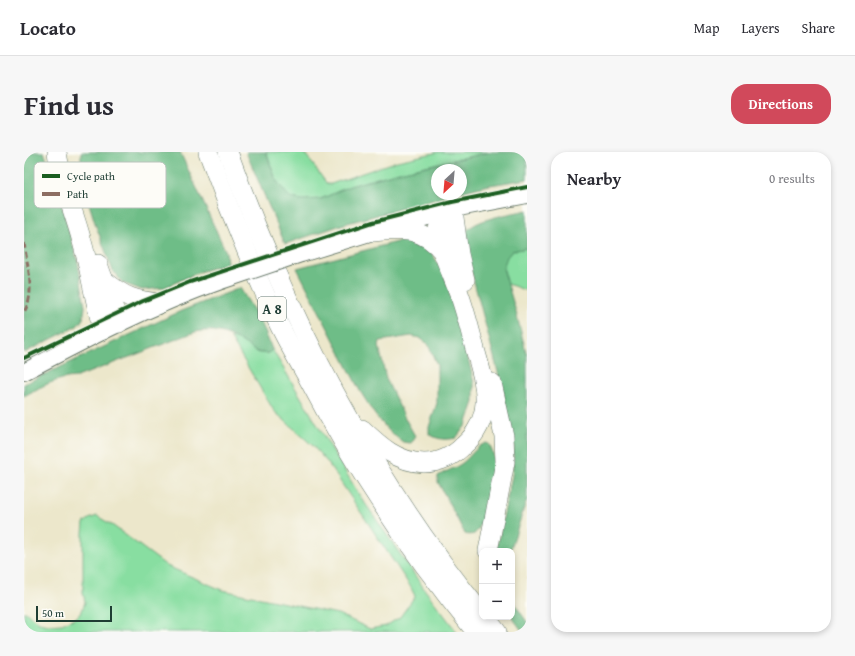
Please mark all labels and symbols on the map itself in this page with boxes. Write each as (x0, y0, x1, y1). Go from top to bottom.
legend (34, 162, 166, 208)
north arrow (431, 164, 467, 200)
text: Cycle path (67, 168, 116, 184)
text: Path (67, 186, 89, 202)
road number: A 8 (258, 297, 286, 321)
scale bar (36, 604, 112, 623)

